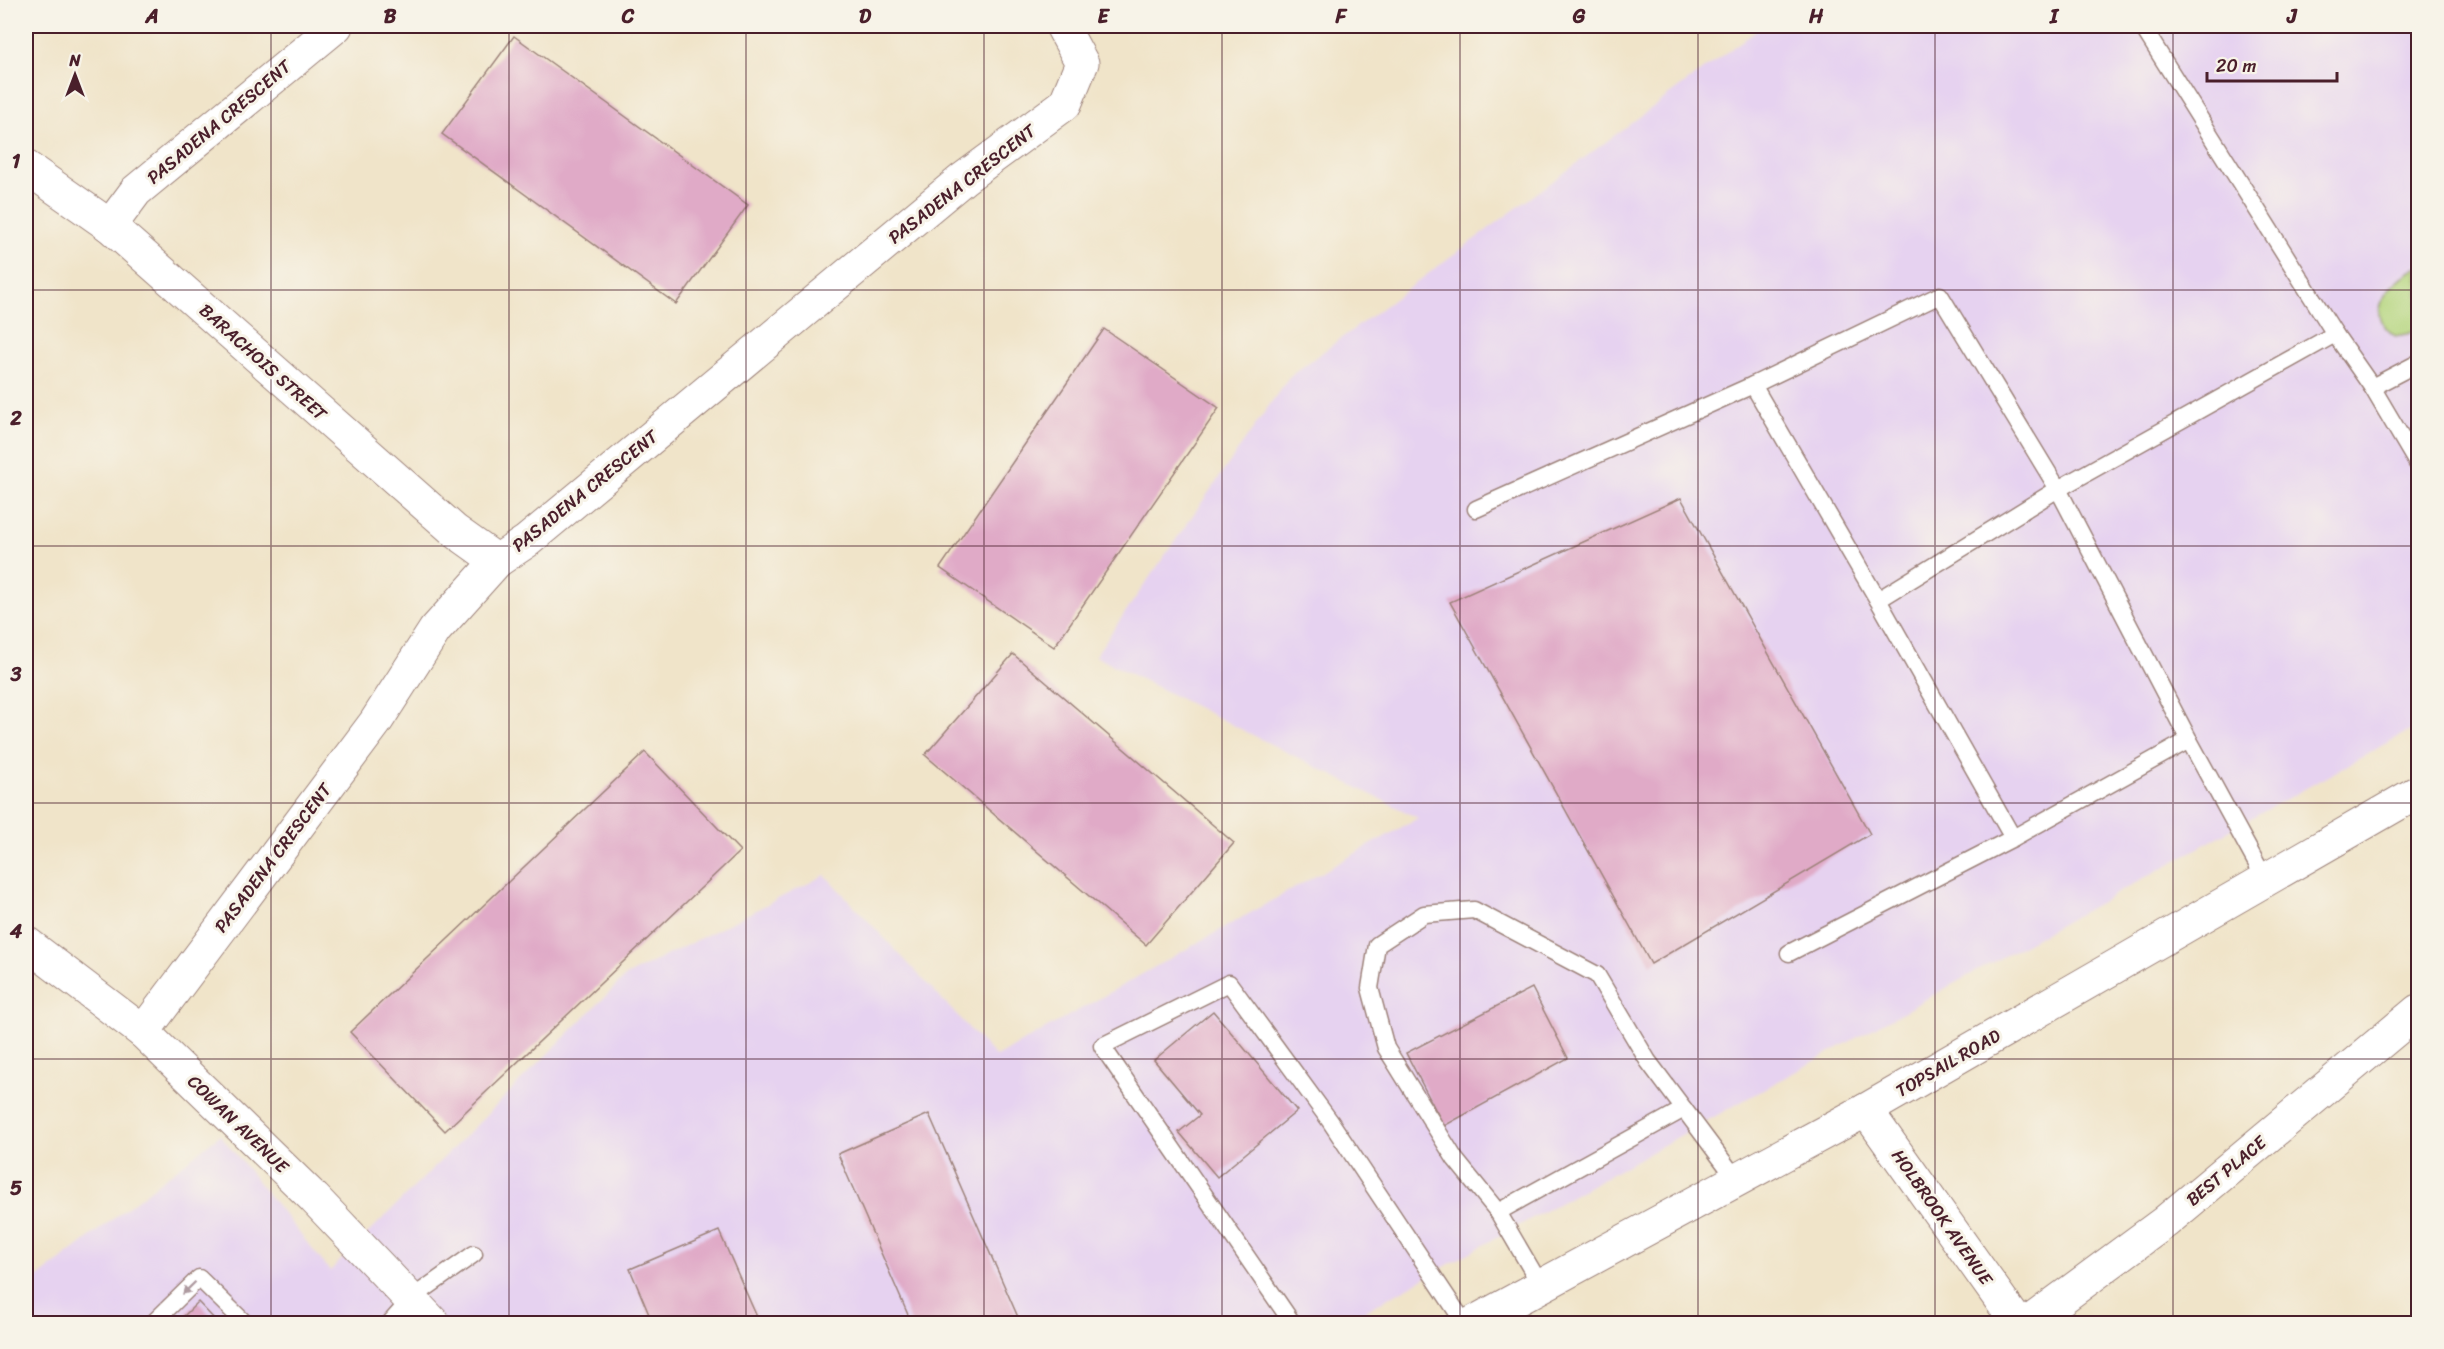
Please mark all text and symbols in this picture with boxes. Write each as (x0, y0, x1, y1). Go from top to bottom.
text: A (144, 0, 159, 34)
text: B (384, 0, 397, 34)
text: C (621, 0, 635, 34)
text: D (859, 0, 872, 34)
text: E (1097, 0, 1110, 34)
text: F (1335, 0, 1348, 34)
text: G (1572, 0, 1586, 34)
text: H (1808, 0, 1824, 34)
text: I (2049, 0, 2060, 34)
text: J (2286, 0, 2298, 34)
north arrow (45, 45, 105, 105)
scale bar (2207, 45, 2338, 83)
text: N (68, 46, 81, 75)
text: 20 m (2216, 50, 2256, 82)
street label: PASADENA CRESCENT (139, 51, 299, 192)
street label: PASADENA CRESCENT (881, 115, 1044, 252)
text: 1 (12, 144, 21, 179)
street label: BARACHOIS STREET (192, 295, 335, 429)
text: 2 (9, 401, 22, 436)
street label: PASADENA CRESCENT (505, 421, 666, 560)
text: 3 (10, 657, 22, 692)
street label: PASADENA CRESCENT (206, 775, 341, 940)
text: 4 (9, 914, 23, 949)
street label: TOPSAIL ROAD (1889, 1020, 2007, 1106)
street label: COWAN AVENUE (180, 1067, 297, 1182)
street label: BEST PLACE (2179, 1127, 2274, 1214)
street label: HOLBROOK AVENUE (1883, 1142, 2002, 1293)
text: 5 (10, 1171, 22, 1206)
one-way arrow (183, 1280, 197, 1294)

